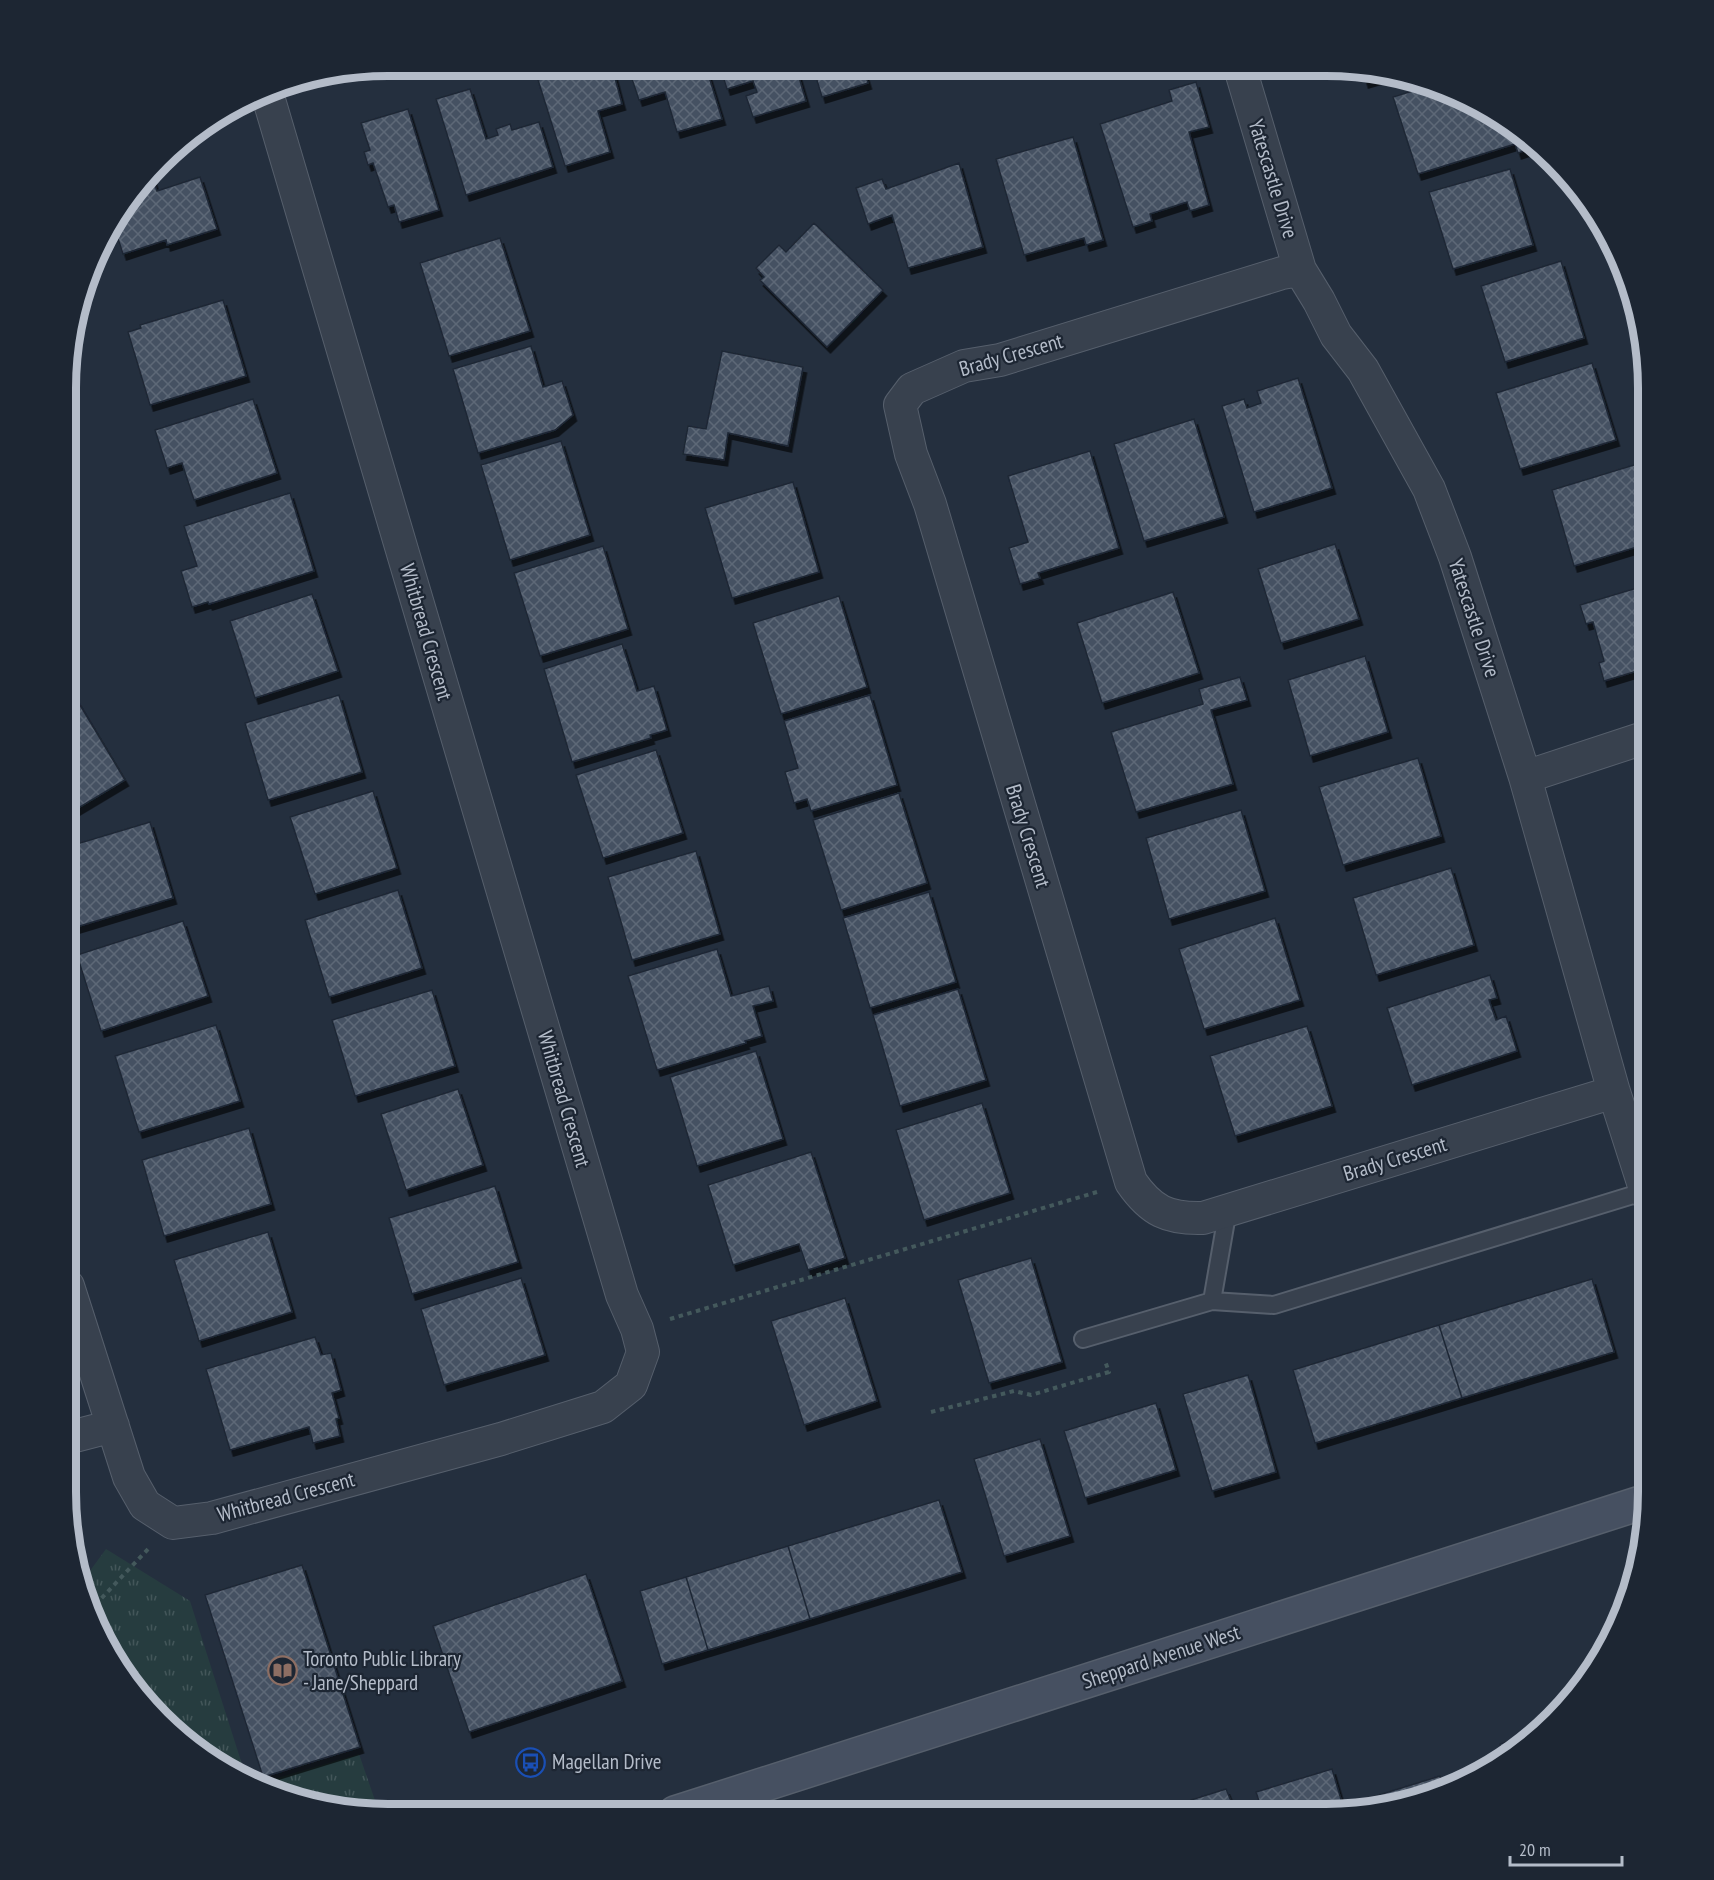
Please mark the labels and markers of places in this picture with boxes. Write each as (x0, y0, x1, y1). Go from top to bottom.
place label: Toronto Public Library - Jane/Sheppard (303, 1645, 461, 1696)
library icon: Toronto Public Library - Jane/Sheppard (266, 1655, 298, 1687)
bus stop icon: Magellan Drive (515, 1746, 547, 1778)
place label: Magellan Drive (552, 1748, 662, 1775)

